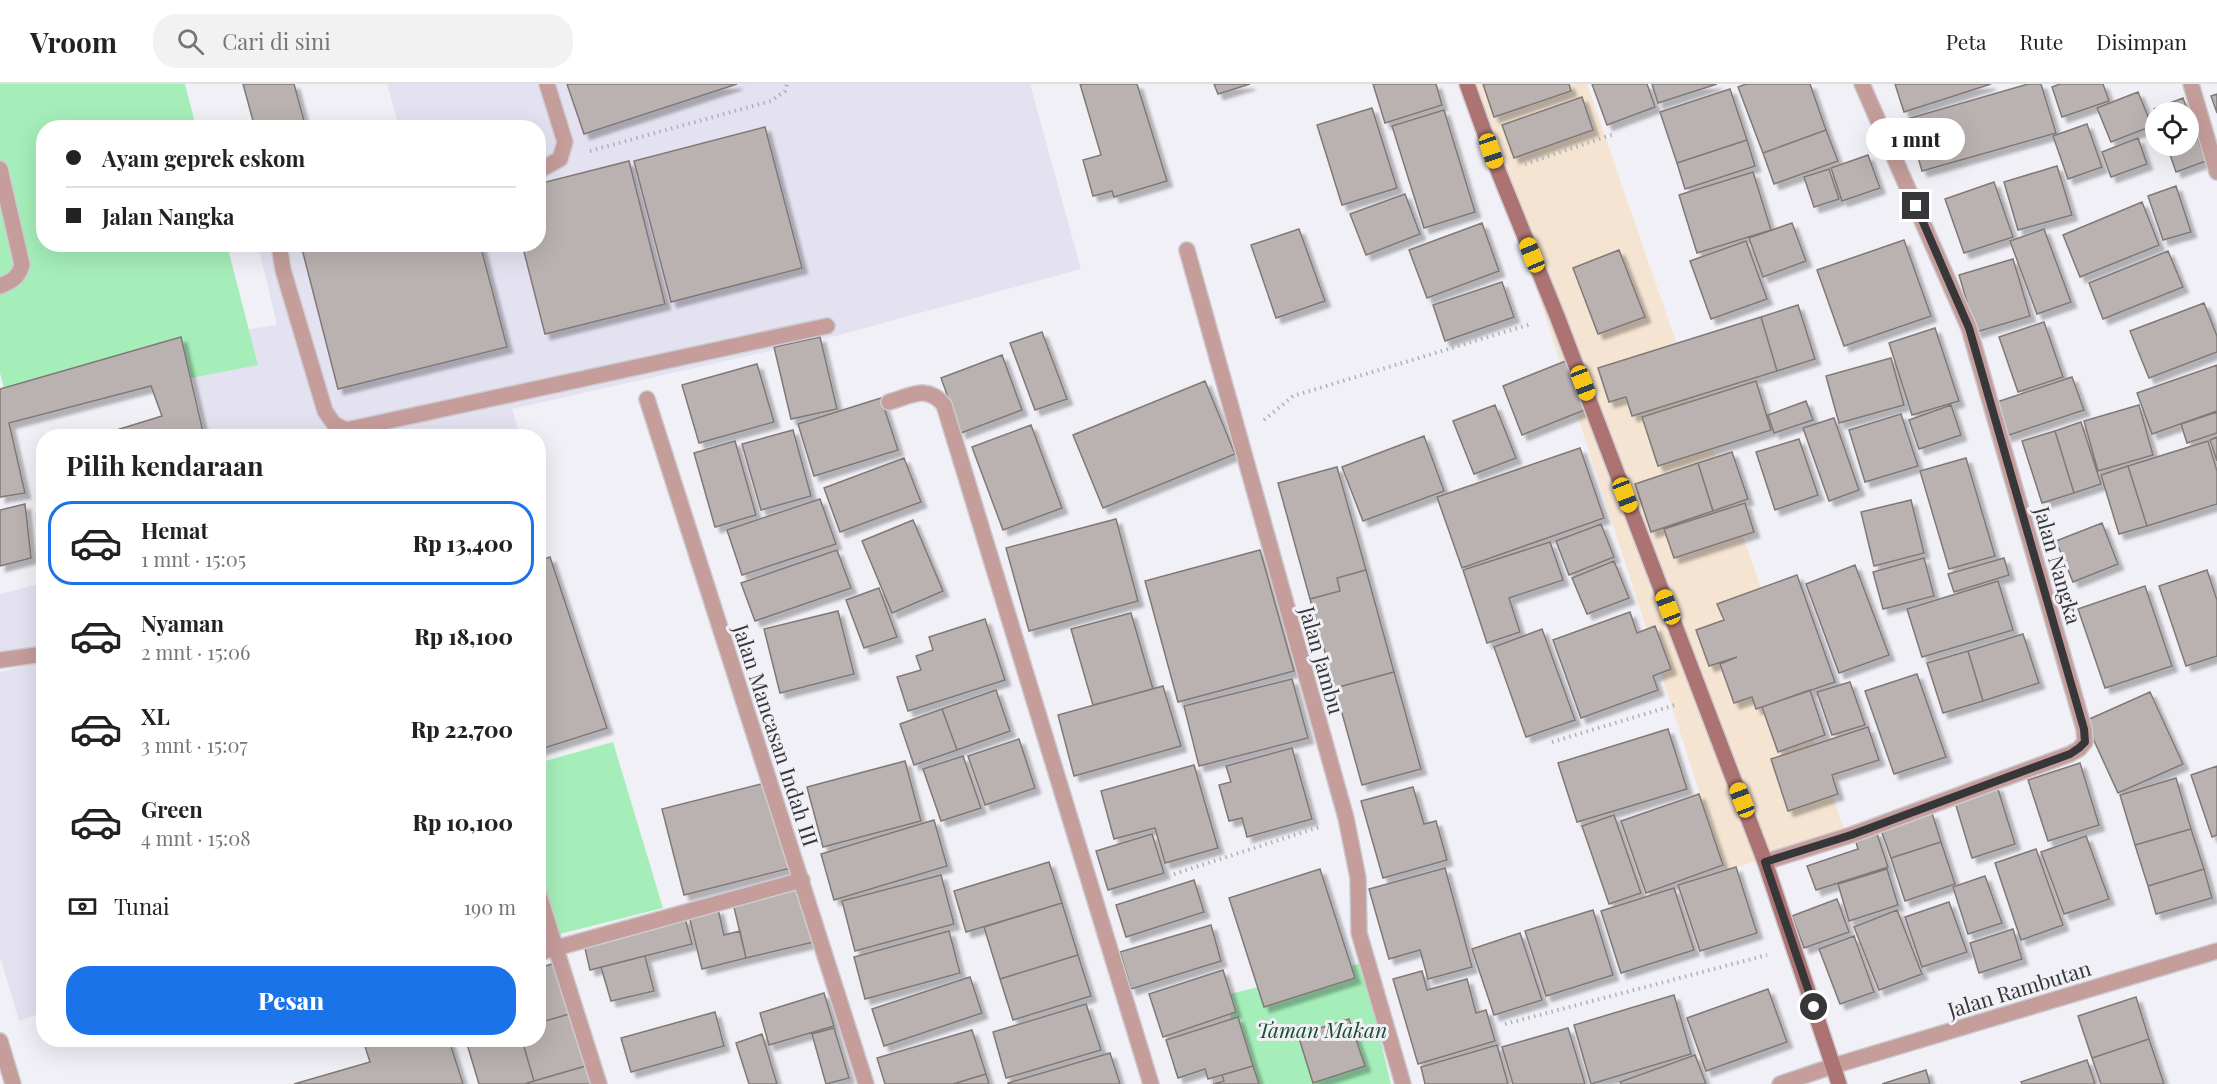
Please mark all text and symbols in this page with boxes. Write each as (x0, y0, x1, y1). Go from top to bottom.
search box (153, 14, 573, 68)
text: Vroom (30, 23, 117, 60)
icon: search (174, 25, 207, 58)
text: Cari di sini (222, 26, 331, 56)
text: Peta (1946, 27, 1986, 55)
text: Rute (2019, 27, 2063, 55)
text: Disimpan (2096, 27, 2187, 55)
map controls (2145, 102, 2199, 156)
button: locate (2145, 102, 2199, 156)
callout: 1 mnt (1866, 119, 1966, 161)
text: 1 mnt (1891, 125, 1940, 152)
car (1477, 131, 1505, 171)
text: Ayam geprek eskom (102, 143, 305, 173)
route end (1902, 192, 1929, 219)
text: Jalan Nangka (102, 201, 234, 231)
car (1517, 235, 1547, 275)
car (1568, 363, 1598, 403)
text: Pilih kendaraan (66, 447, 264, 483)
car (1610, 475, 1640, 515)
street label: Jalan Nangka (2029, 502, 2089, 628)
text: Hemat (141, 515, 208, 545)
icon: car (69, 516, 123, 570)
text: Rp 13,400 (413, 528, 513, 558)
text: 1 mnt · 15:05 (141, 545, 246, 572)
car (1653, 587, 1683, 627)
street label: Jalan Jambu (1294, 602, 1352, 717)
text: Nyaman (141, 608, 224, 638)
icon: car (69, 609, 123, 663)
street label: Jalan Mancasan Indah III (728, 620, 826, 850)
text: Rp 18,100 (414, 621, 513, 651)
text: 2 mnt · 15:06 (141, 638, 250, 665)
text: XL (141, 701, 170, 731)
icon: car (69, 702, 123, 756)
text: Rp 22,700 (411, 714, 513, 744)
text: 3 mnt · 15:07 (141, 731, 248, 758)
car (1727, 780, 1757, 820)
text: Green (141, 794, 203, 824)
icon: car (69, 795, 123, 849)
text: Rp 10,100 (412, 807, 513, 837)
text: 4 mnt · 15:08 (141, 824, 251, 851)
icon: cash (66, 890, 99, 923)
text: Tunai (114, 891, 169, 921)
text: 190 m (464, 893, 516, 920)
street label: Jalan Rambutan (1943, 953, 2094, 1023)
button: Pesan (66, 966, 516, 1035)
route start (1800, 993, 1827, 1020)
park label: Taman Makan (1257, 1015, 1387, 1043)

